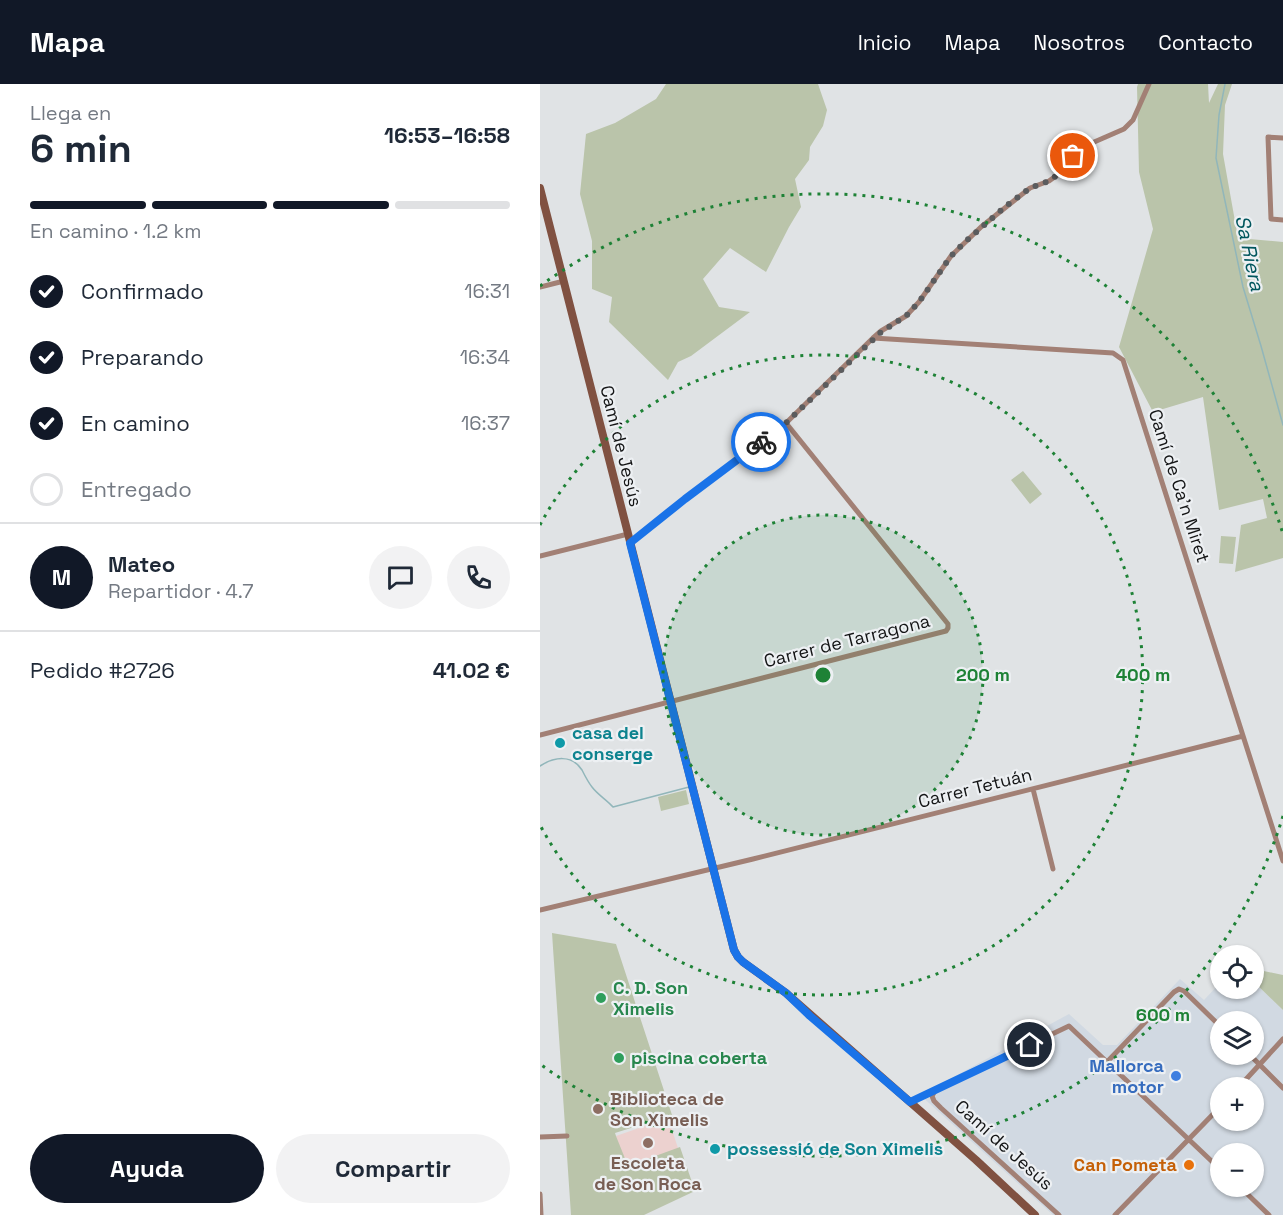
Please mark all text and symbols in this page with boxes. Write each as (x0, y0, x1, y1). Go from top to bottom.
text: Mapa (30, 24, 105, 60)
text: Inicio (858, 29, 912, 56)
text: Mapa (945, 29, 1000, 56)
text: Nosotros (1033, 29, 1125, 56)
text: Contacto (1158, 29, 1253, 56)
text: Llega en (30, 100, 111, 126)
text: 16:53–16:58 (384, 121, 510, 149)
text: 6 min (30, 124, 132, 173)
pin (1047, 130, 1098, 181)
icon: bag (1056, 139, 1089, 172)
water label: Sa Riera (1229, 213, 1271, 294)
text: En camino · 1.2 km (30, 218, 201, 244)
icon: check (30, 275, 63, 308)
text: Confirmado (81, 277, 204, 305)
text: 16:31 (464, 278, 510, 304)
icon: check (30, 341, 63, 374)
text: Preparando (81, 343, 204, 371)
text: 16:34 (460, 344, 510, 370)
street label: Camí de Jesús (595, 383, 648, 509)
street label: Camí de Ca'n Miret (1144, 406, 1215, 565)
icon: check (30, 407, 63, 440)
text: En camino (81, 409, 190, 437)
text: 16:37 (461, 410, 510, 436)
courier (731, 412, 791, 472)
icon: bike (745, 426, 778, 459)
text: Entregado (81, 475, 192, 503)
button: chat (369, 546, 432, 609)
button: phone (447, 546, 510, 609)
text: Mateo (108, 550, 175, 578)
text: M (52, 563, 71, 591)
text: Repartidor · 4.7 (108, 578, 253, 604)
street label: Carrer de Tarragona (761, 609, 932, 672)
text: Pedido #2726 (30, 656, 175, 684)
text: 41.02 € (433, 656, 510, 684)
text: 200 m (956, 663, 1010, 686)
text: 400 m (1116, 663, 1170, 686)
centre of rings (813, 665, 833, 685)
place label: casa del conserge (572, 721, 653, 765)
marker: casa del conserge (553, 736, 567, 750)
street label: Carrer Tetuán (916, 762, 1034, 813)
map controls (1210, 945, 1264, 1197)
button: locate (1210, 945, 1264, 999)
place label: C. D. Son Ximelis (613, 976, 688, 1020)
marker: C. D. Son Ximelis (594, 991, 608, 1005)
text: 600 m (1136, 1003, 1190, 1026)
button: layers (1210, 1011, 1264, 1065)
pin (1004, 1019, 1055, 1070)
icon: home (1013, 1028, 1046, 1061)
place label: piscina coberta (631, 1046, 768, 1069)
marker: piscina coberta (612, 1051, 626, 1065)
place label: Mallorca motor (1089, 1054, 1165, 1098)
marker: Mallorca motor (1169, 1069, 1183, 1083)
button: + (1210, 1077, 1264, 1131)
place label: Biblioteca de Son Ximelis (610, 1087, 724, 1131)
street label: Camí de Jesús (951, 1095, 1058, 1195)
marker: Biblioteca de Son Ximelis (591, 1102, 605, 1116)
button: Ayuda (30, 1134, 264, 1203)
button: Compartir (276, 1134, 510, 1203)
marker: Escoleta de Son Roca (641, 1136, 655, 1150)
place label: possessió de Son Ximelis (727, 1137, 943, 1160)
marker: possessió de Son Ximelis (708, 1142, 722, 1156)
button: − (1210, 1143, 1264, 1197)
place label: Escoleta de Son Roca (594, 1151, 702, 1195)
place label: Can Pometa (1074, 1153, 1178, 1176)
marker: Can Pometa (1182, 1158, 1196, 1172)

